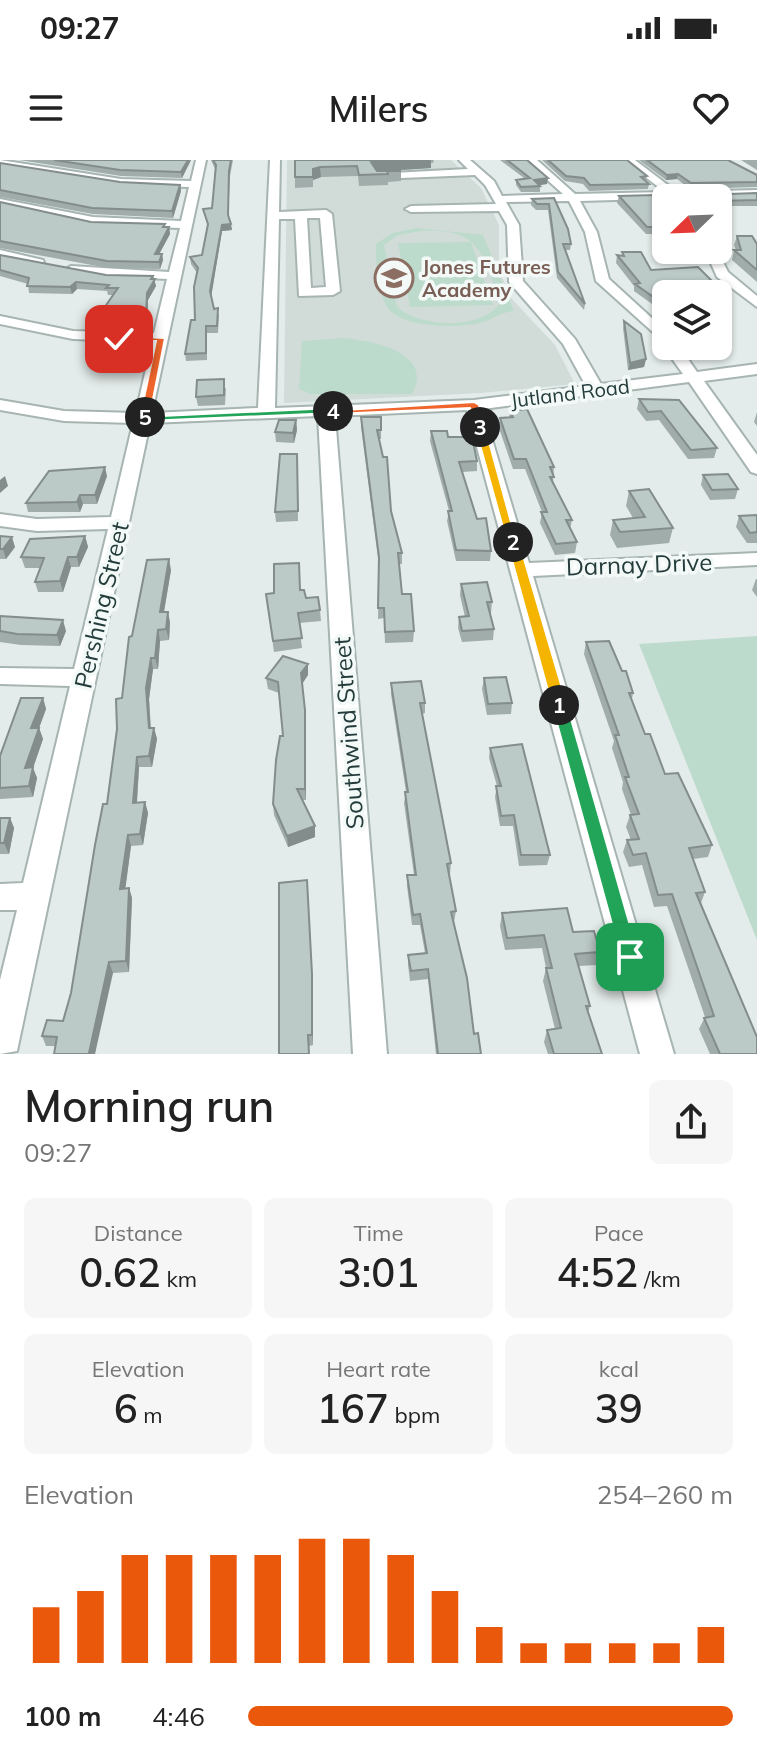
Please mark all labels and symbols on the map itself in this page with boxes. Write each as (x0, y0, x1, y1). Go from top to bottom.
north arrow (652, 184, 732, 264)
place label: Jones Futures Academy (422, 254, 551, 302)
school or university icon: Jones Futures Academy (373, 257, 415, 299)
pin (85, 305, 153, 373)
street label: Jutland Road (509, 373, 631, 413)
pin: 4 (313, 391, 353, 431)
pin: 5 (125, 397, 165, 437)
pin: 3 (460, 407, 500, 447)
street label: Pershing Street (67, 519, 135, 691)
pin: 2 (493, 522, 533, 562)
street label: Darnay Drive (565, 546, 713, 582)
street label: Southwind Street (326, 636, 370, 830)
pin: 1 (539, 685, 579, 725)
pin (596, 923, 664, 991)

